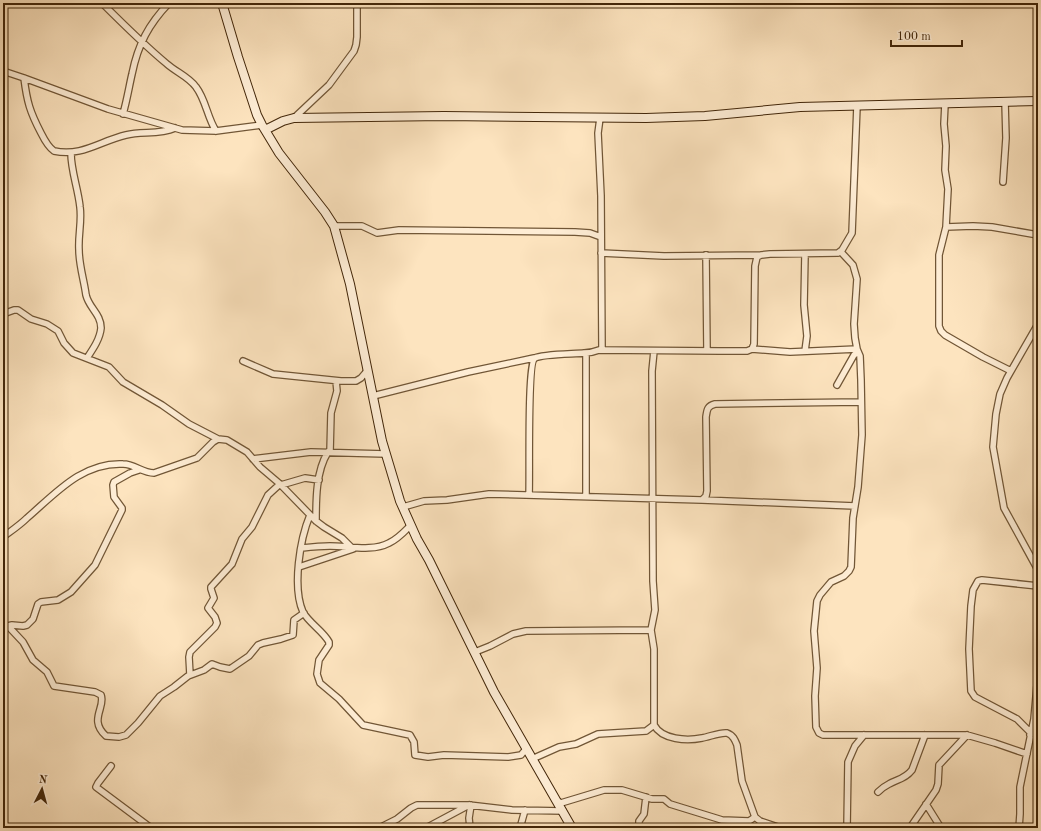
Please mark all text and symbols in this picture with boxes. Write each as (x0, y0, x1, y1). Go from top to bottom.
scale bar (891, 22, 962, 48)
text: 100 m (897, 31, 931, 43)
north arrow (22, 769, 62, 809)
text: N (38, 775, 48, 787)

